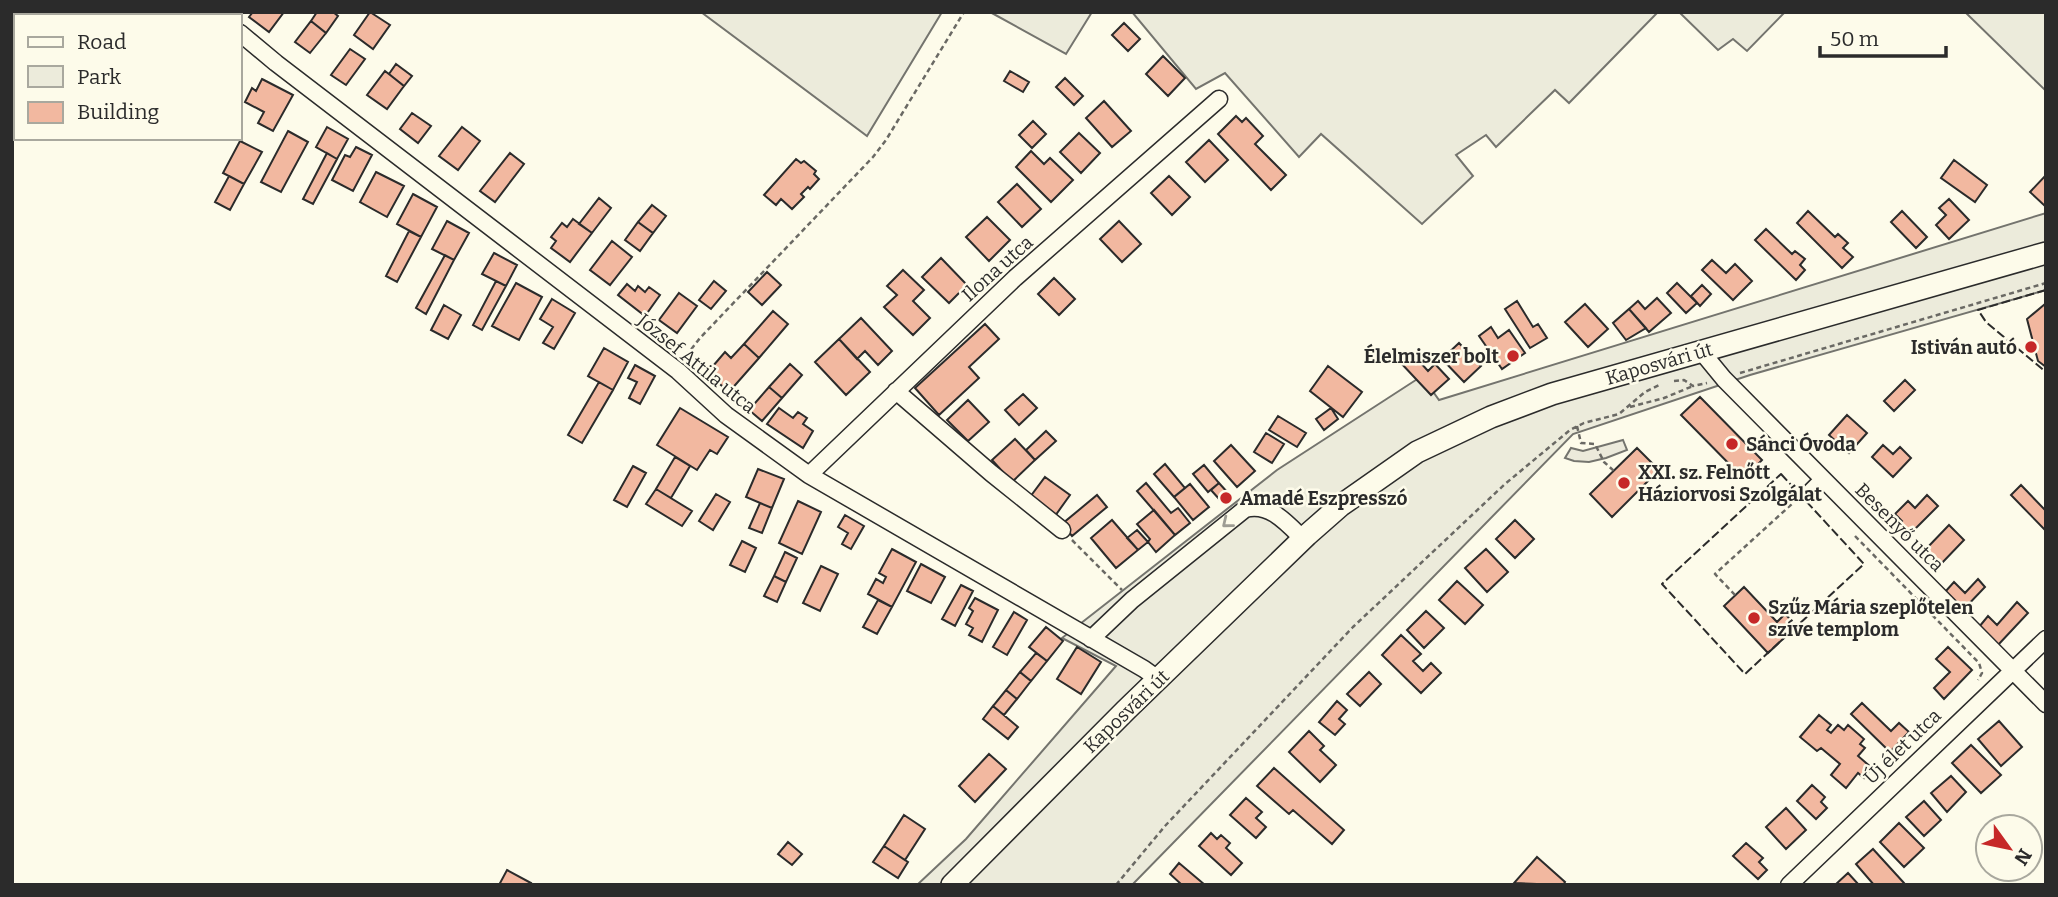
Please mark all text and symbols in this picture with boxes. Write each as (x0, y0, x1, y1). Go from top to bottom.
legend (14, 14, 242, 140)
scale bar (1820, 14, 1946, 58)
text: 50 m (1830, 26, 1879, 52)
text: Road (77, 29, 126, 55)
text: Park (77, 64, 121, 90)
text: Building (77, 99, 160, 125)
street label: Ilona utca (957, 230, 1038, 306)
street label: József Attila utca (632, 308, 761, 419)
place label: Istiván autó (1911, 336, 2017, 359)
street label: Kaposvári út (1603, 337, 1715, 390)
marker: Istiván autó (2023, 339, 2039, 355)
place label: Élelmiszer bolt (1364, 343, 1499, 368)
marker: Élelmiszer bolt (1505, 348, 1521, 364)
place label: Sánci Óvoda (1746, 432, 1856, 456)
marker: Sánci Óvoda (1724, 436, 1740, 452)
place label: XXI. sz. Felnőtt Háziorvosi Szolgálat (1638, 461, 1823, 506)
marker: XXI. sz. Felnőtt Háziorvosi Szolgálat (1616, 475, 1632, 491)
street label: Besenyő utca (1851, 478, 1949, 577)
place label: Amadé Eszpresszó (1240, 487, 1408, 510)
marker: Amadé Eszpresszó (1218, 490, 1234, 506)
one-way arrow (1223, 515, 1236, 527)
place label: Szűz Mária szeplőtelen szíve templom (1768, 596, 1974, 641)
marker: Szűz Mária szeplőtelen szíve templom (1746, 610, 1762, 626)
street label: Kaposvári út (1079, 665, 1174, 758)
street label: Új élet utca (1859, 704, 1946, 789)
north arrow (1974, 813, 2044, 883)
text: N (2009, 845, 2036, 870)

